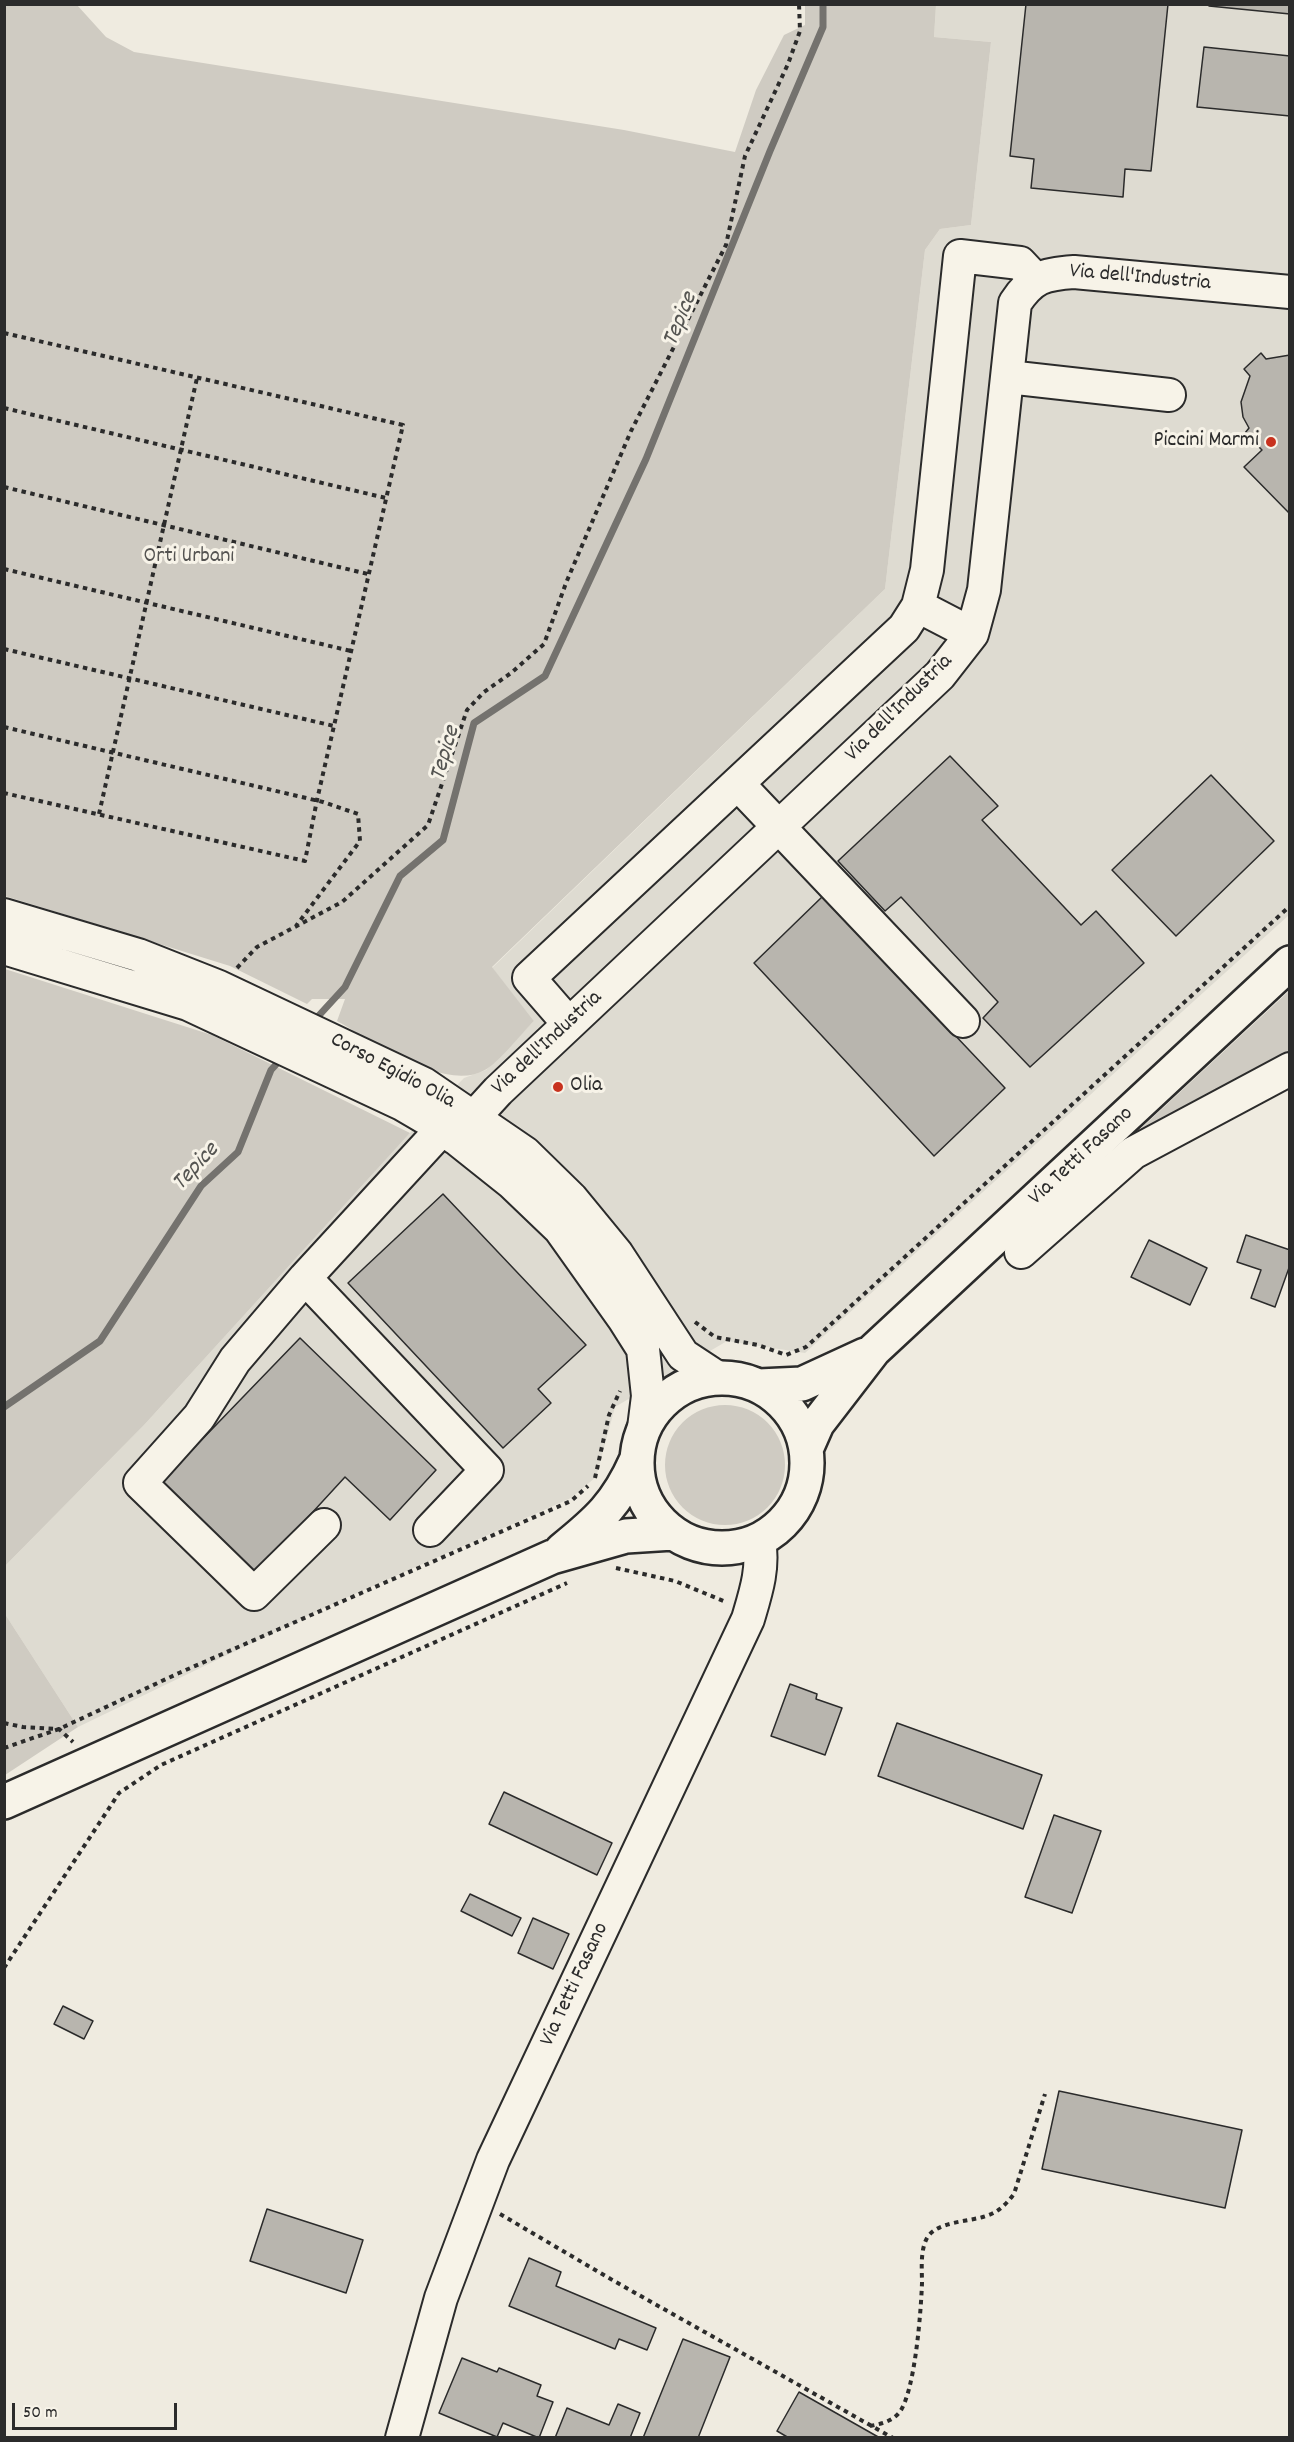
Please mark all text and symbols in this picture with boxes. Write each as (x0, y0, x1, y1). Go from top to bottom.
street label: Via dell'Industria (1068, 260, 1212, 298)
water label: Tepice (658, 289, 706, 351)
place label: Piccini Marmi (1154, 429, 1259, 455)
marker: Piccini Marmi (1264, 435, 1278, 449)
park label: Orti Urbani (144, 545, 234, 571)
street label: Via dell'Industria (841, 650, 959, 768)
water label: Tepice (425, 723, 469, 785)
street label: Via dell'Industria (487, 986, 609, 1102)
street label: Corso Egidio Olia (325, 1028, 459, 1116)
place label: Olia (570, 1074, 602, 1100)
marker: Olia (551, 1080, 565, 1094)
street label: Via Tetti Fasano (1024, 1102, 1140, 1212)
water label: Tepice (167, 1138, 227, 1198)
street label: Via Tetti Fasano (536, 1919, 616, 2051)
scale bar (15, 2391, 180, 2429)
text: 50 m (23, 2401, 58, 2426)

